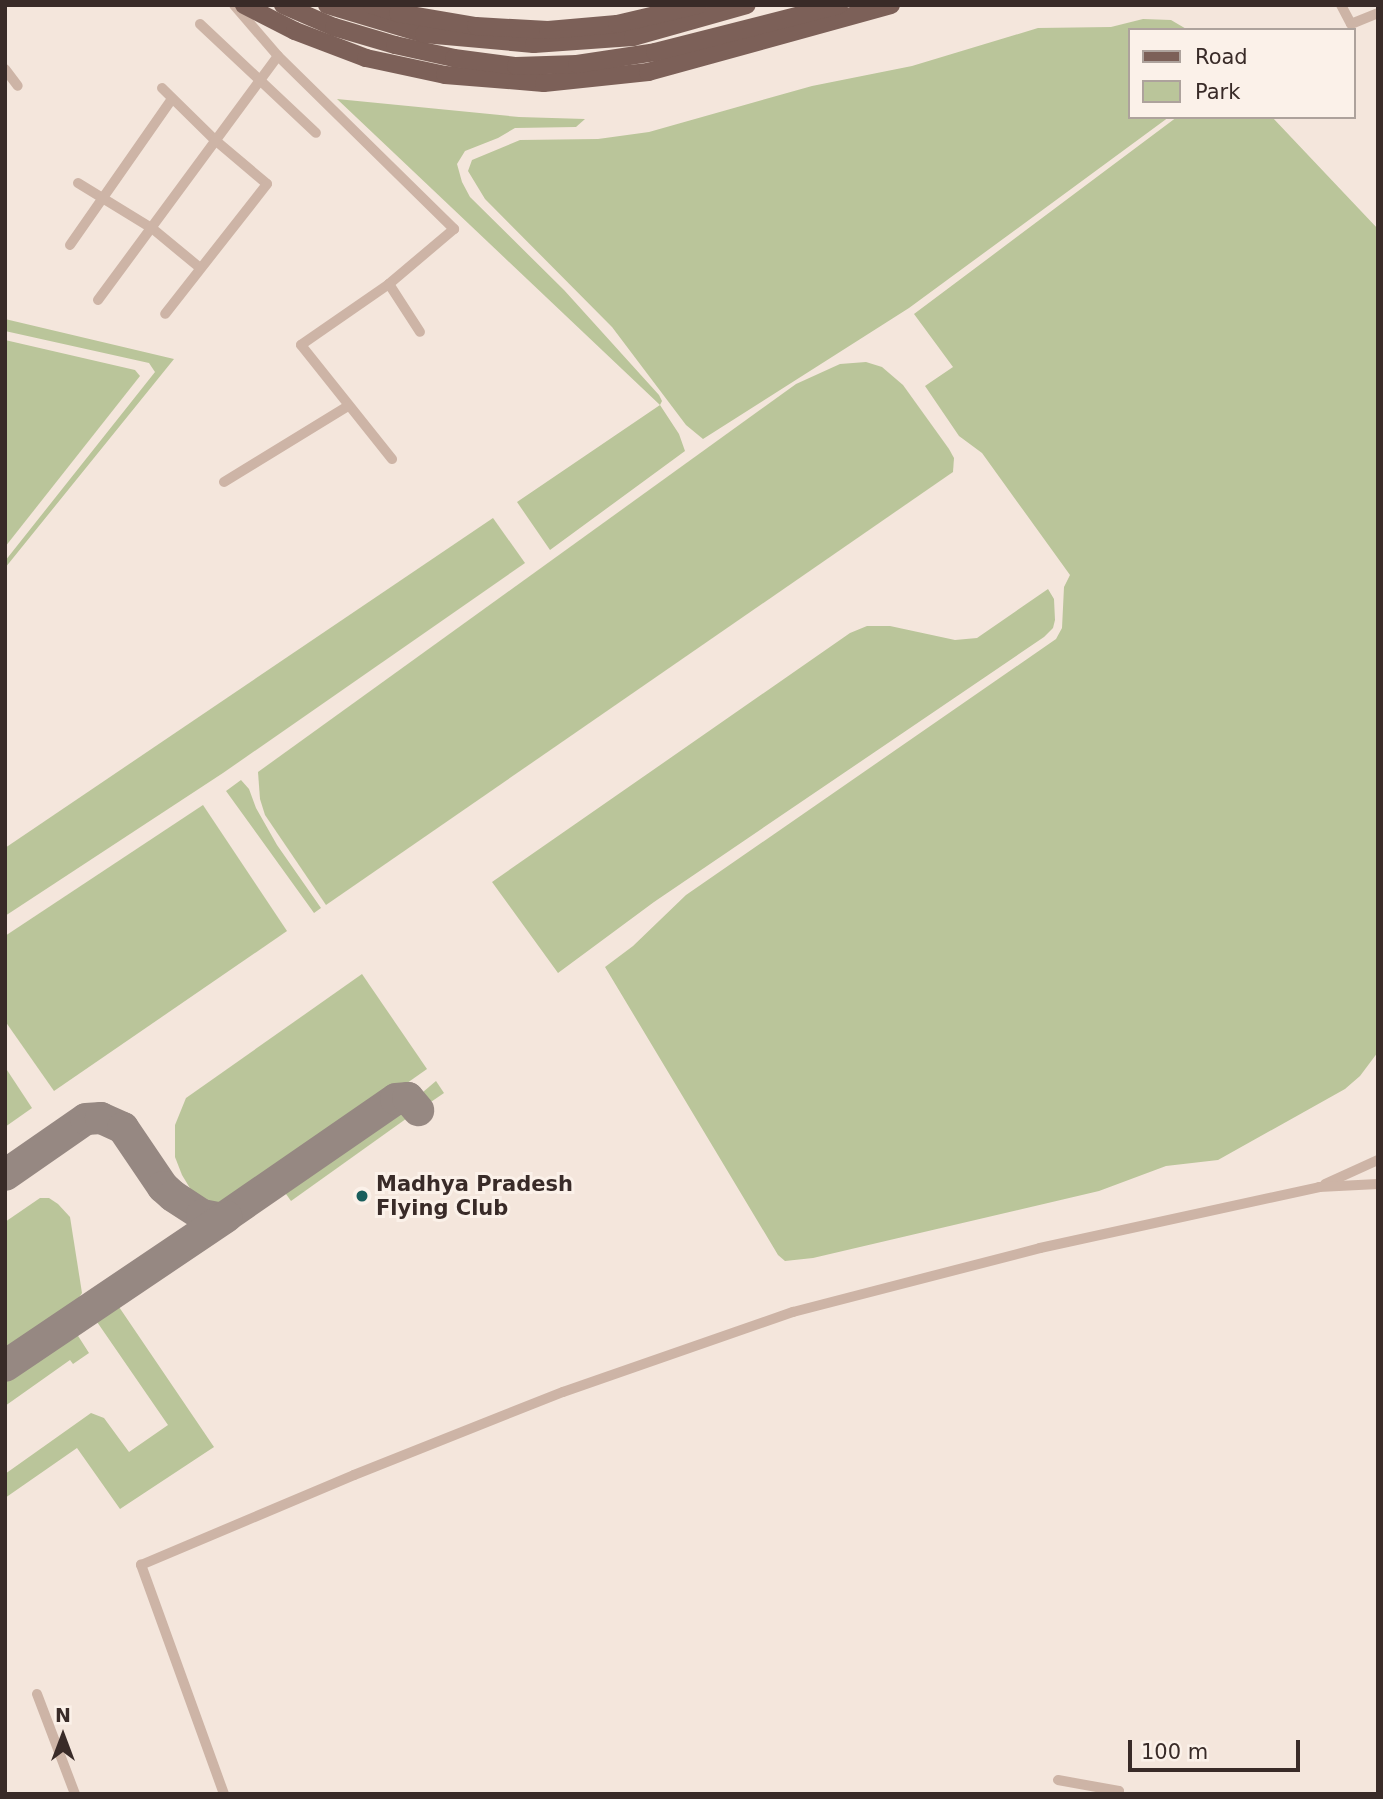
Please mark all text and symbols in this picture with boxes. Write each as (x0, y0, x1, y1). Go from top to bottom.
legend (1128, 28, 1355, 119)
text: Road (1195, 45, 1248, 69)
text: Park (1195, 80, 1240, 104)
place label: Madhya Pradesh Flying Club (376, 1171, 573, 1221)
marker: Madhya Pradesh Flying Club (354, 1188, 370, 1204)
north arrow (28, 1701, 98, 1771)
text: N (55, 1704, 71, 1726)
scale bar (1131, 1726, 1302, 1770)
text: 100 m (1141, 1740, 1208, 1764)

